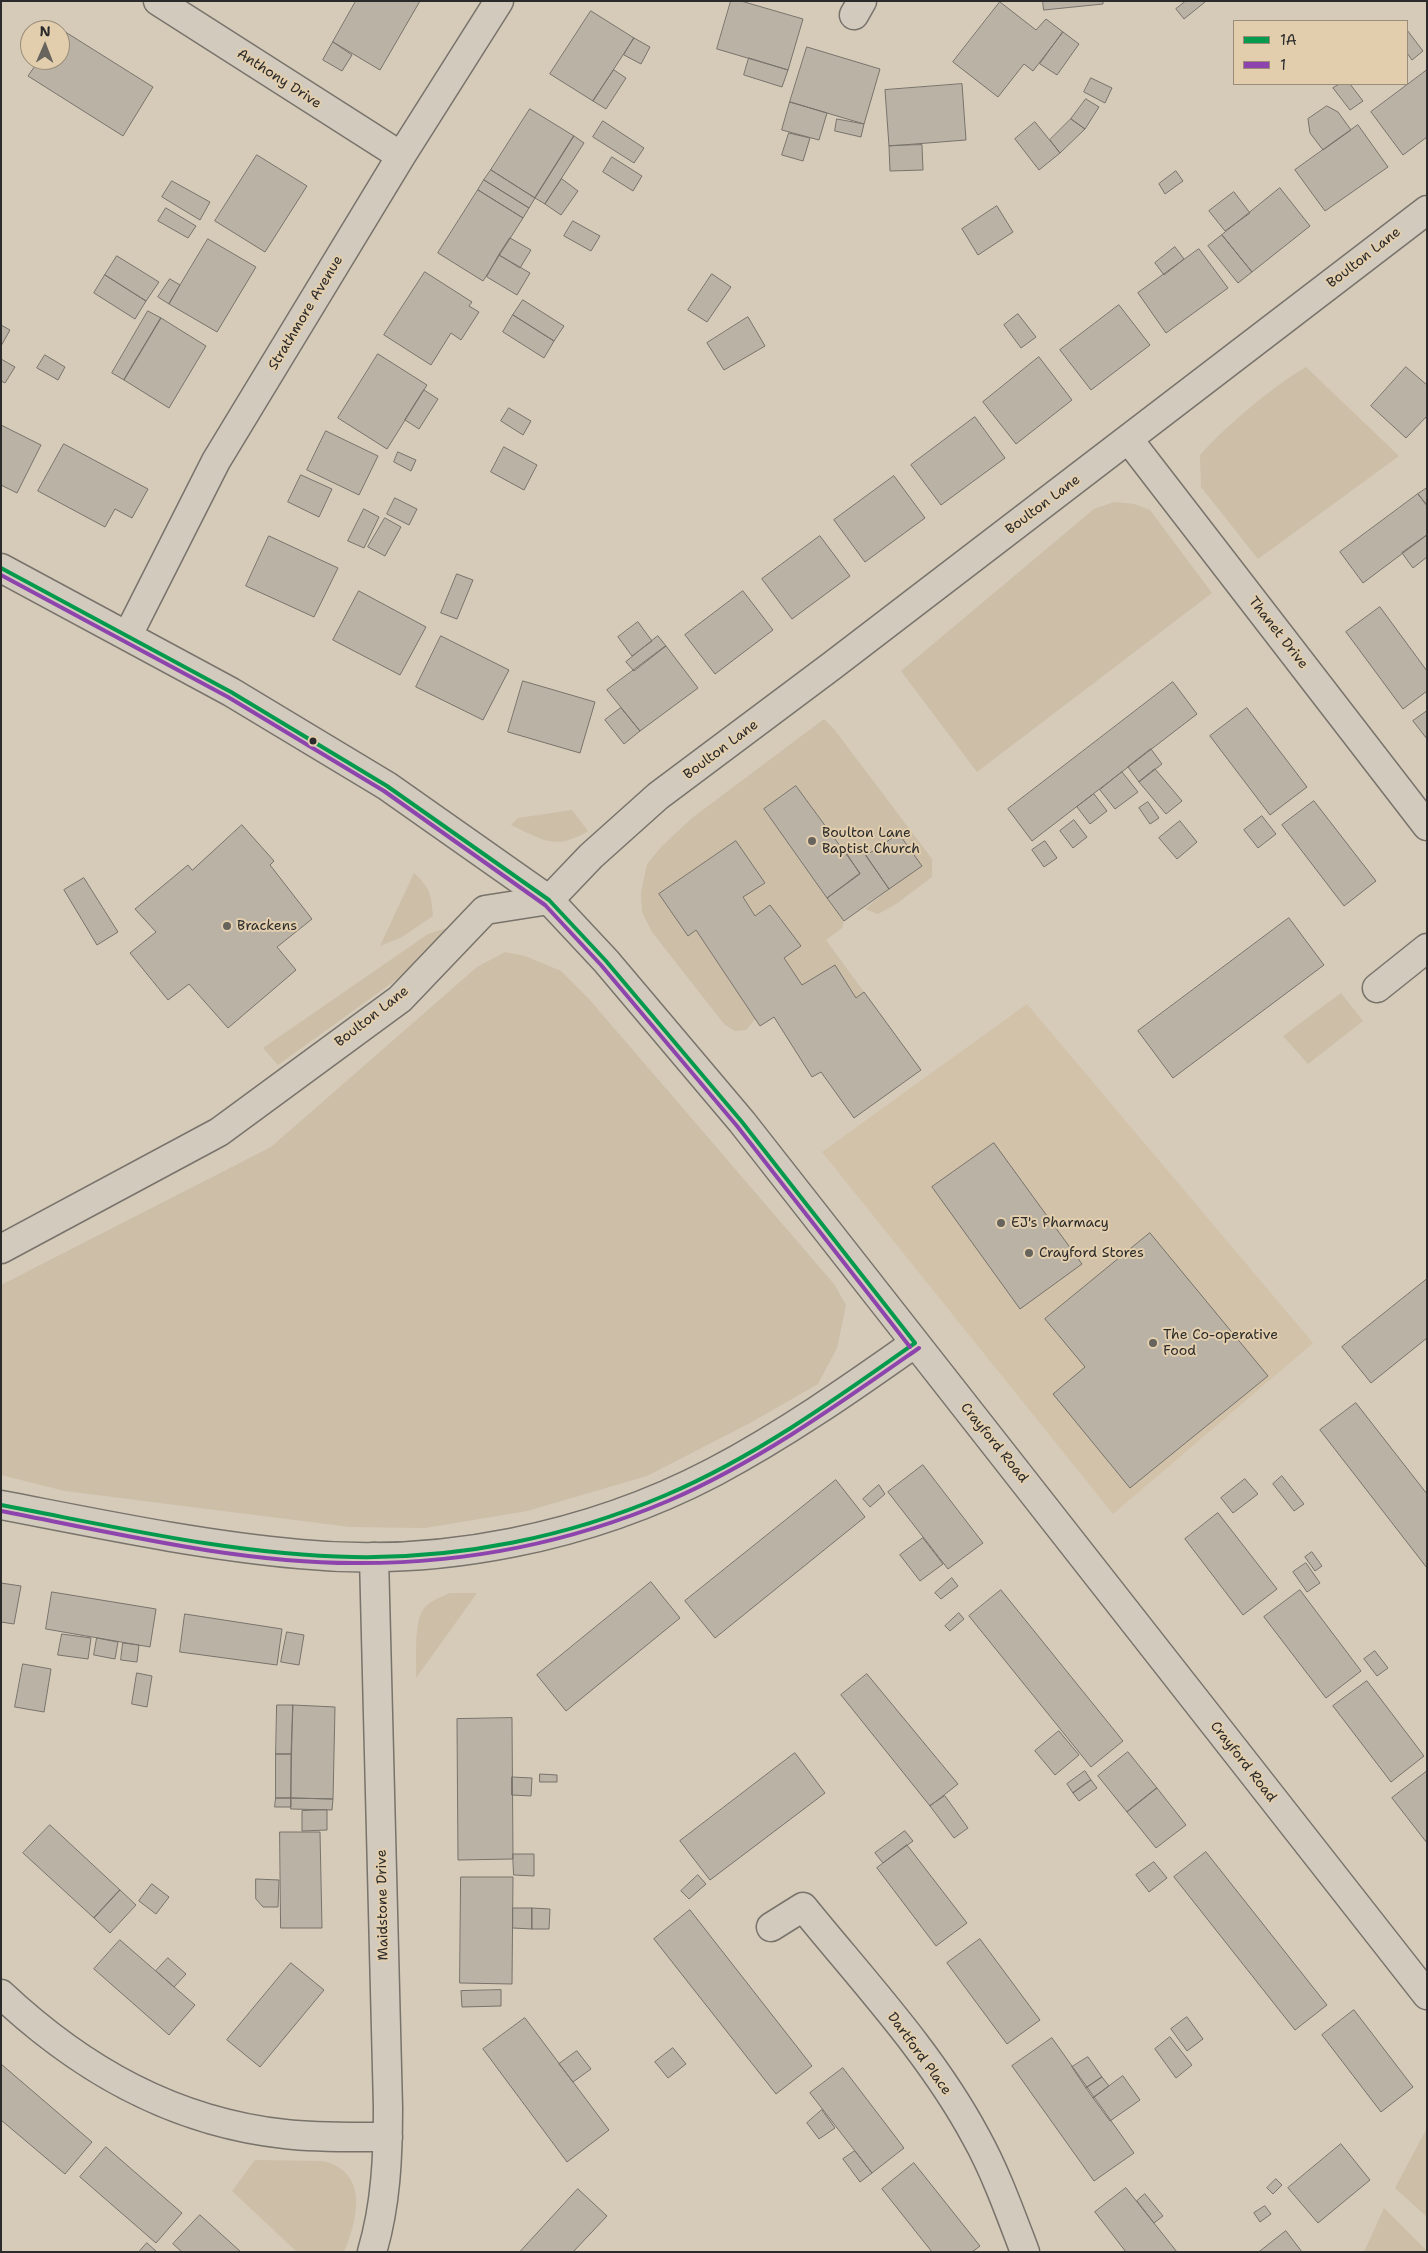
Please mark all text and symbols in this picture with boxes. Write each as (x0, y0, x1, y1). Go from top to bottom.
north arrow (20, 20, 70, 70)
legend (1233, 20, 1408, 85)
text: N (40, 22, 51, 40)
text: 1A (1280, 30, 1297, 50)
street label: Anthony Drive (234, 46, 324, 112)
text: 1 (1280, 55, 1286, 75)
street label: Boulton Lane (1324, 224, 1404, 292)
street label: Strathmore Avenue (265, 253, 347, 373)
street label: Boulton Lane (1002, 472, 1084, 538)
street label: Thanet Drive (1245, 594, 1311, 672)
street label: Boulton Lane (680, 717, 762, 783)
unlabelled marker (308, 736, 318, 746)
place label: Boulton Lane Baptist Church (822, 825, 920, 858)
marker: Boulton Lane Baptist Church (806, 835, 818, 847)
place label: Brackens (237, 918, 297, 934)
marker: Brackens (221, 920, 233, 932)
street label: Boulton Lane (332, 983, 412, 1051)
place label: EJ's Pharmacy (1011, 1215, 1109, 1231)
marker: EJ's Pharmacy (995, 1217, 1007, 1229)
place label: Crayford Stores (1039, 1245, 1144, 1261)
marker: Crayford Stores (1023, 1247, 1035, 1259)
place label: The Co-operative Food (1163, 1327, 1278, 1360)
marker: The Co-operative Food (1147, 1337, 1159, 1349)
street label: Crayford Road (957, 1400, 1031, 1486)
street label: Crayford Road (1206, 1718, 1280, 1806)
street label: Maidstone Drive (374, 1849, 392, 1961)
street label: Dartford Place (883, 2009, 955, 2099)

